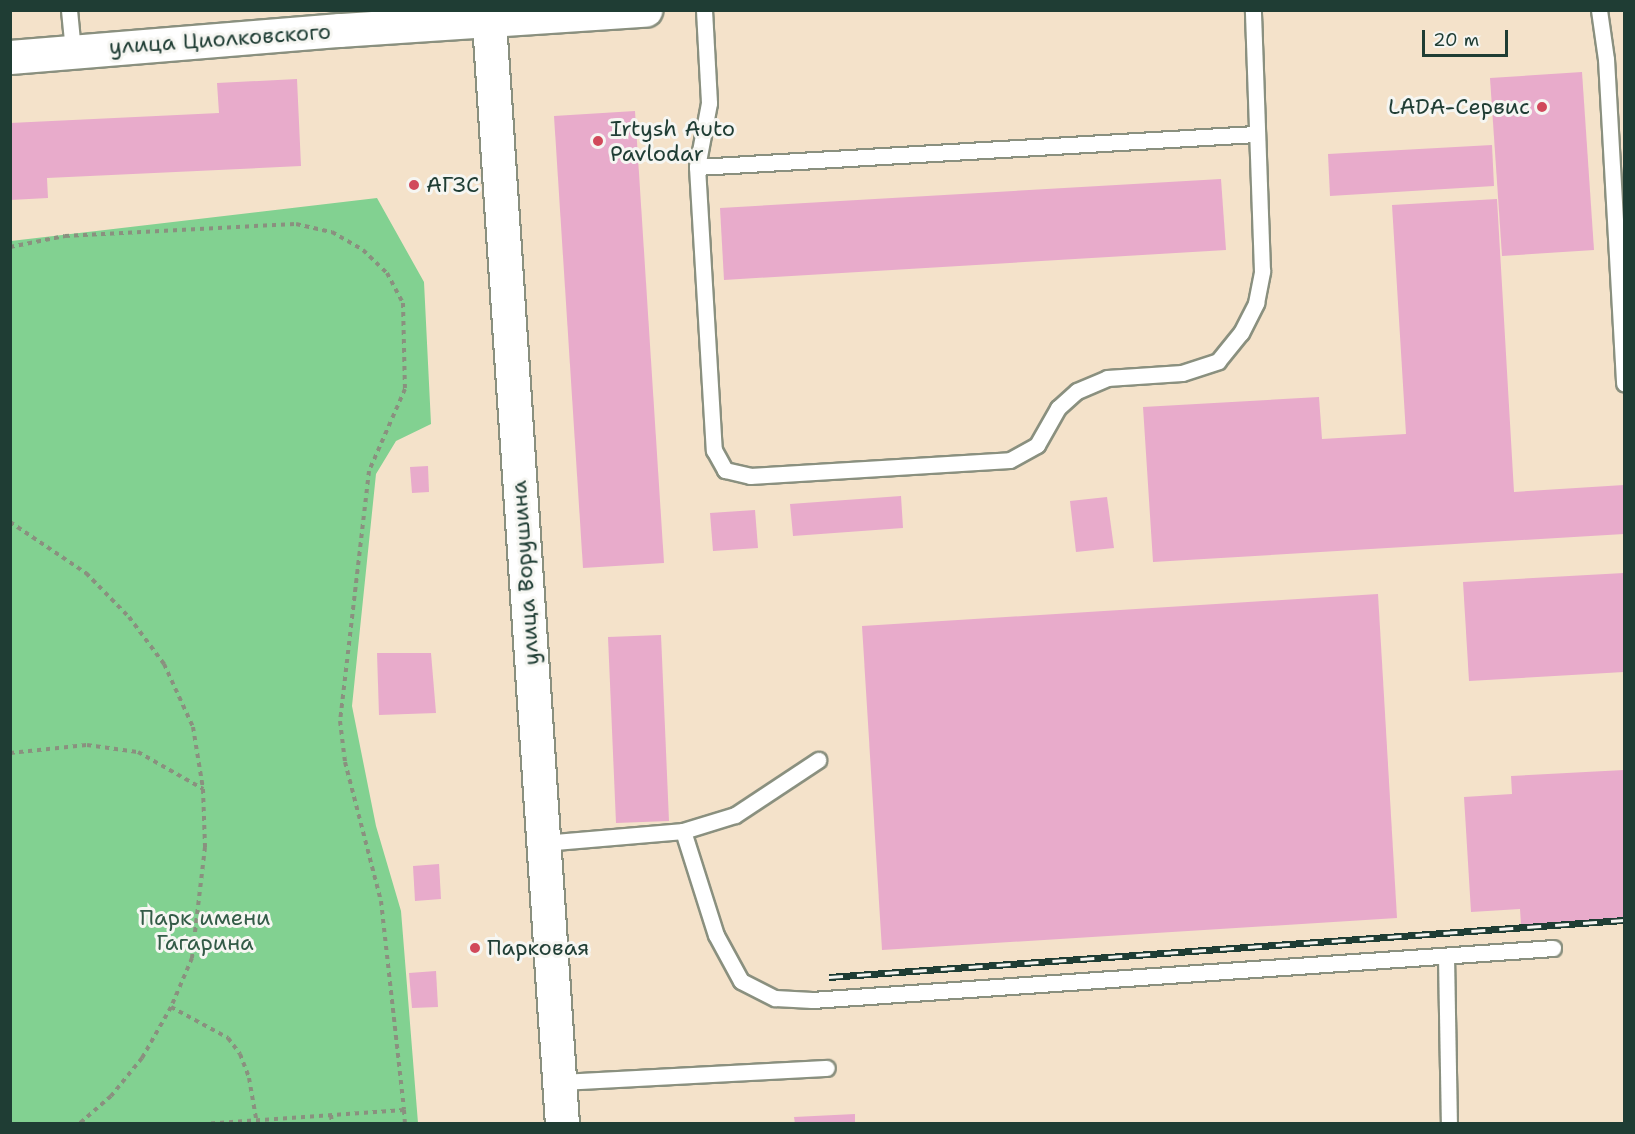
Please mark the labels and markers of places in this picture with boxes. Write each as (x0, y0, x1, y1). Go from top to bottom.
place label: LADA-Сервис (1388, 94, 1530, 120)
marker: LADA-Сервис (1535, 100, 1549, 114)
place label: Irtysh Auto Pavlodar (610, 115, 735, 166)
marker: Irtysh Auto Pavlodar (591, 134, 605, 148)
place label: АГЗС (426, 172, 480, 198)
marker: АГЗС (407, 178, 421, 192)
place label: Парковая (487, 935, 589, 961)
marker: Парковая (468, 941, 482, 955)

